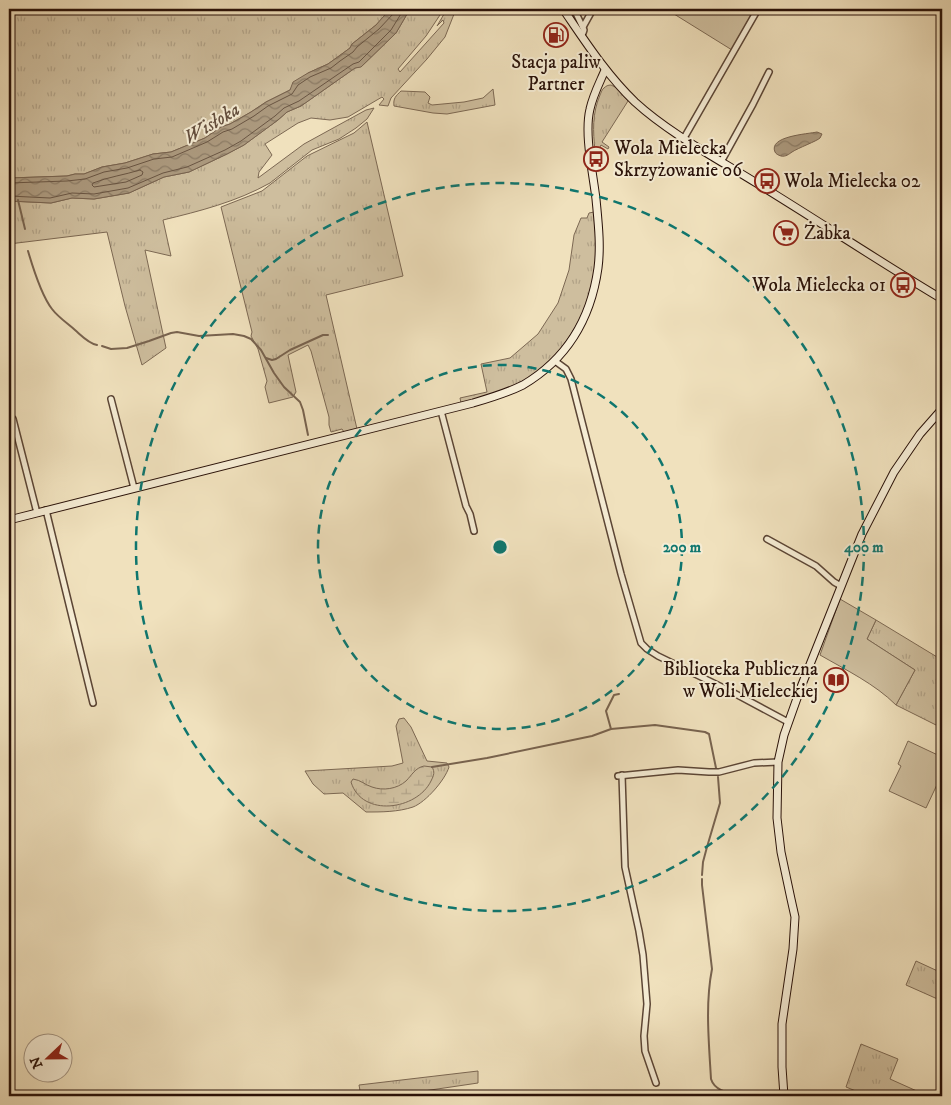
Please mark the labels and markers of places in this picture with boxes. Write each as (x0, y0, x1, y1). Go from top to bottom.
fuel station icon: Stacja paliw Partner (543, 22, 569, 48)
place label: Stacja paliw Partner (511, 51, 601, 96)
place label: Wola Mielecka Skrzyżowanie 06 (613, 137, 743, 182)
bus stop icon: Wola Mielecka Skrzyżowanie 06 (583, 146, 609, 172)
bus stop icon: Wola Mielecka 02 (754, 168, 780, 194)
place label: Wola Mielecka 02 (783, 170, 921, 193)
supermarket icon: Żabka (773, 220, 799, 246)
place label: Żabka (804, 221, 851, 245)
bus stop icon: Wola Mielecka 01 (890, 272, 916, 298)
place label: Wola Mielecka 01 (751, 274, 886, 297)
centre of rings (491, 538, 509, 556)
place label: Biblioteka Publiczna w Woli Mieleckiej (663, 658, 818, 703)
library icon: Biblioteka Publiczna w Woli Mieleckiej (823, 667, 849, 693)

